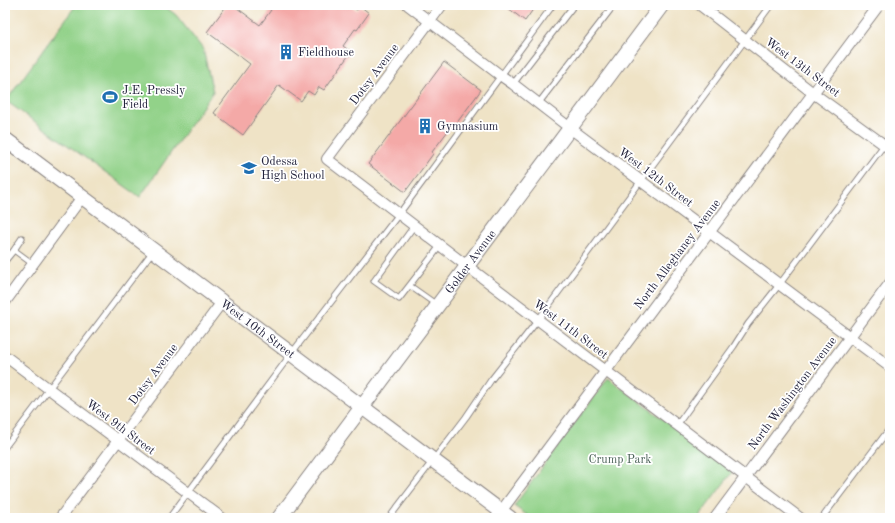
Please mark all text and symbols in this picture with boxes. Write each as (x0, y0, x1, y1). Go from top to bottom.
street label: West 13th Street (763, 36, 842, 100)
street label: Dotsy Avenue (348, 42, 402, 107)
building icon: Fieldhouse (277, 43, 295, 61)
place label: Fieldhouse (298, 47, 354, 59)
place label: J.E. Pressly Field (122, 85, 186, 111)
sports icon: J.E. Pressly Field (101, 88, 119, 106)
building icon: Gymnasium (416, 117, 434, 135)
place label: Gymnasium (437, 121, 499, 133)
street label: West 12th Street (616, 146, 695, 210)
place label: Odessa High School (261, 156, 324, 182)
school or university icon: Odessa High School (240, 159, 258, 177)
street label: North Alleghaney Avenue (633, 197, 723, 312)
street label: Golder Avenue (444, 228, 499, 296)
street label: West 10th Street (218, 298, 297, 361)
street label: West 11th Street (531, 298, 610, 362)
street label: North Washington Avenue (746, 334, 839, 452)
street label: Dotsy Avenue (127, 342, 181, 407)
street label: West 9th Street (84, 398, 157, 458)
park label: Crump Park (588, 454, 652, 466)

